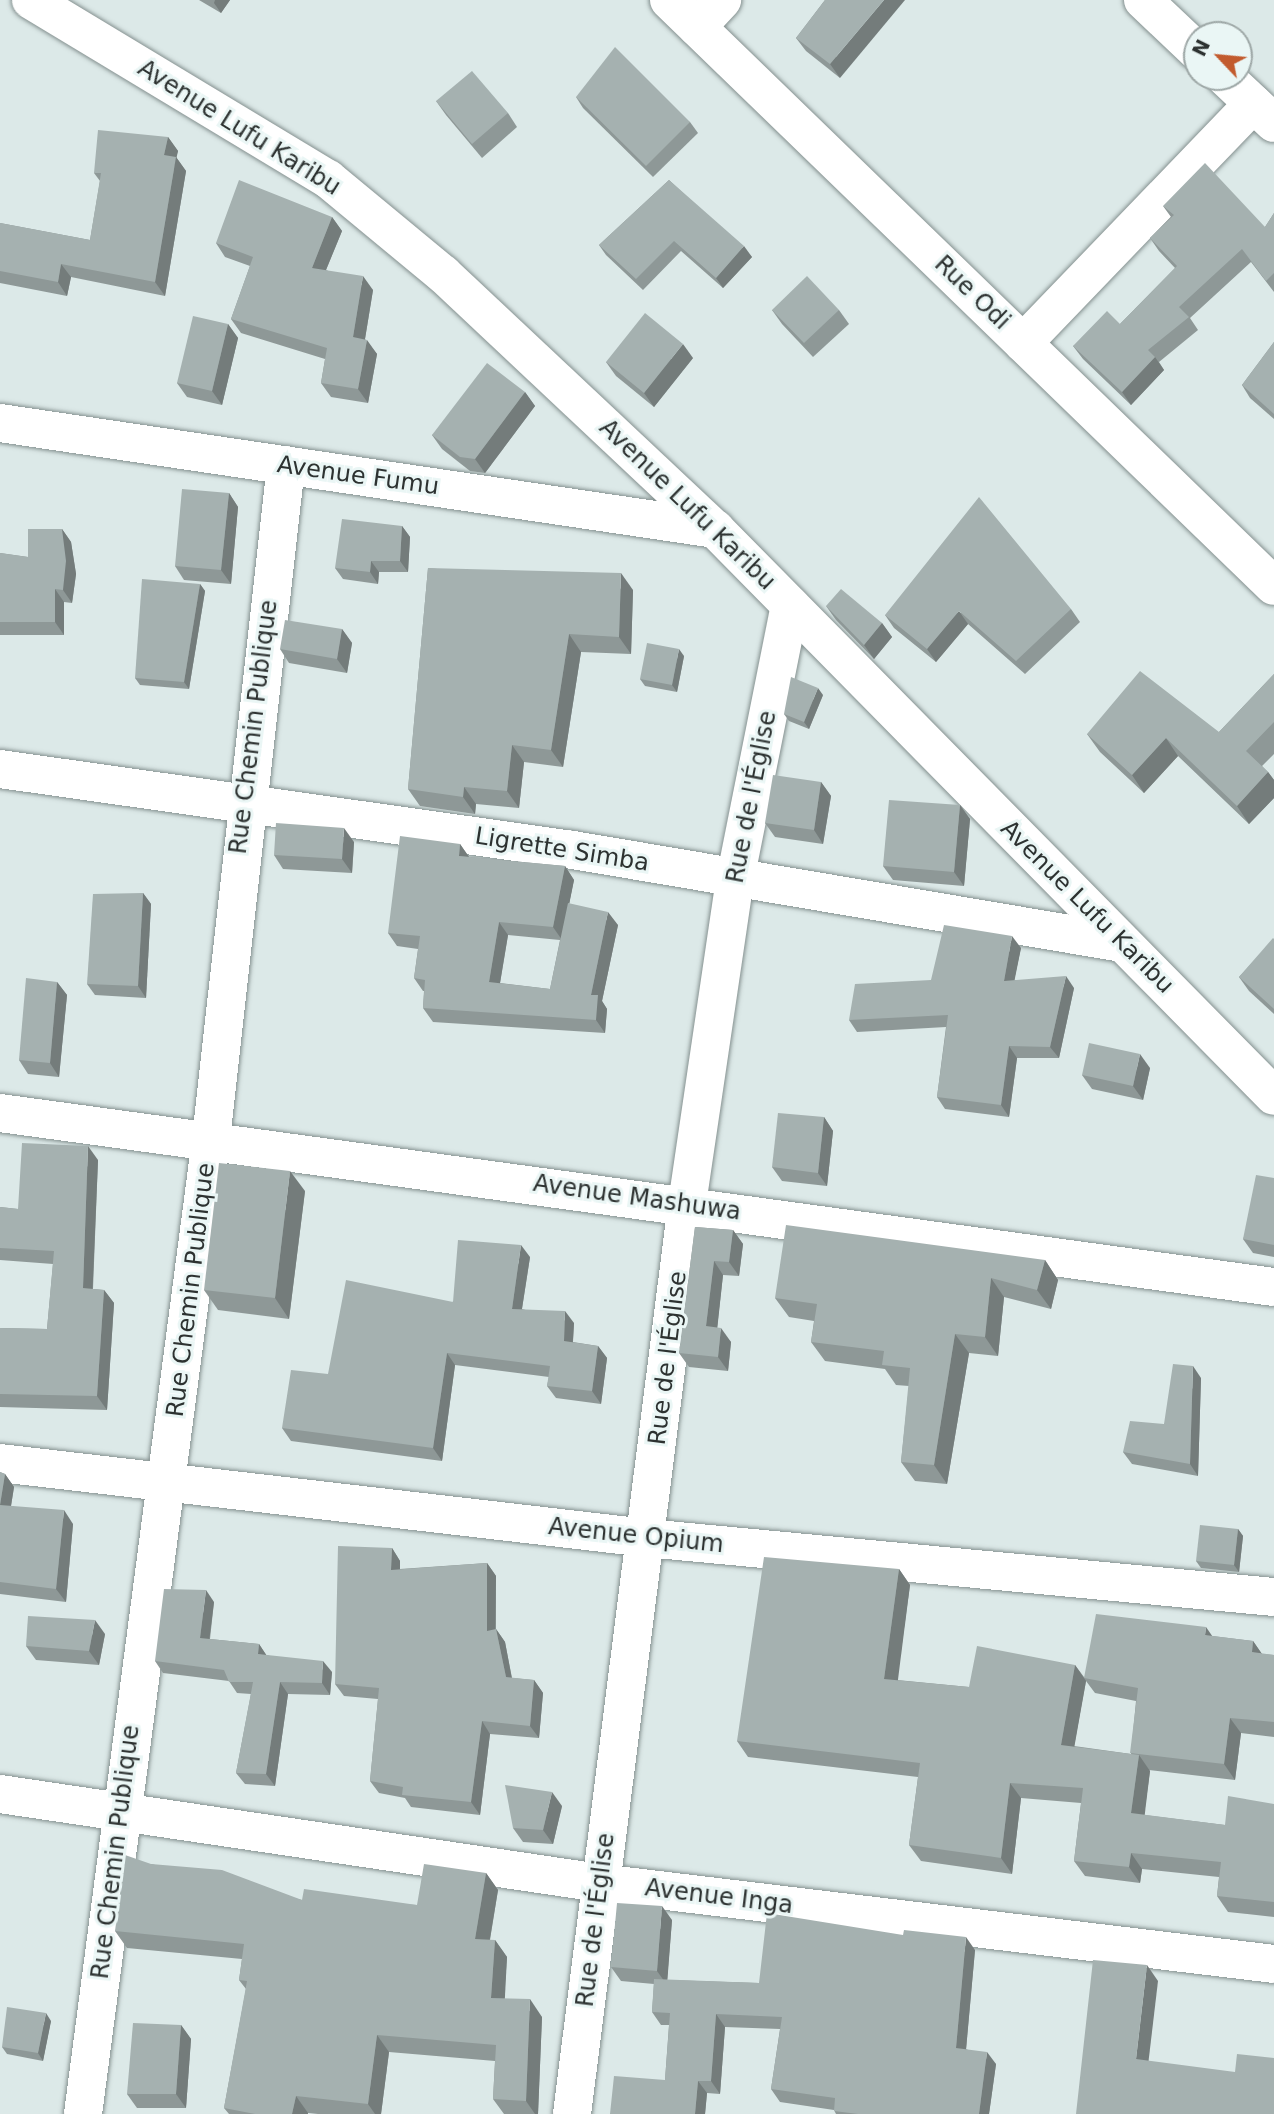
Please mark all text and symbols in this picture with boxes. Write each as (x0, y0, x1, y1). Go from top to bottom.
north arrow (1183, 21, 1253, 91)
text: N (1188, 36, 1214, 60)
street label: Avenue Lufu Karibu (132, 54, 346, 202)
street label: Rue Odi (928, 250, 1016, 336)
street label: Avenue Lufu Karibu (593, 414, 781, 596)
street label: Avenue Fumu (275, 450, 441, 502)
street label: Rue Chemin Publique (224, 598, 284, 856)
street label: Rue de l'Église (721, 708, 783, 886)
street label: Avenue Lufu Karibu (994, 814, 1180, 1000)
street label: Ligrette Simba (473, 822, 651, 878)
street label: Rue Chemin Publique (161, 1161, 221, 1419)
street label: Avenue Mashuwa (531, 1169, 743, 1227)
street label: Rue de l'Église (643, 1269, 693, 1447)
street label: Avenue Opium (547, 1512, 725, 1560)
street label: Rue Chemin Publique (86, 1723, 146, 1981)
street label: Rue de l'Église (571, 1831, 621, 2009)
street label: Avenue Inga (643, 1874, 795, 1920)

